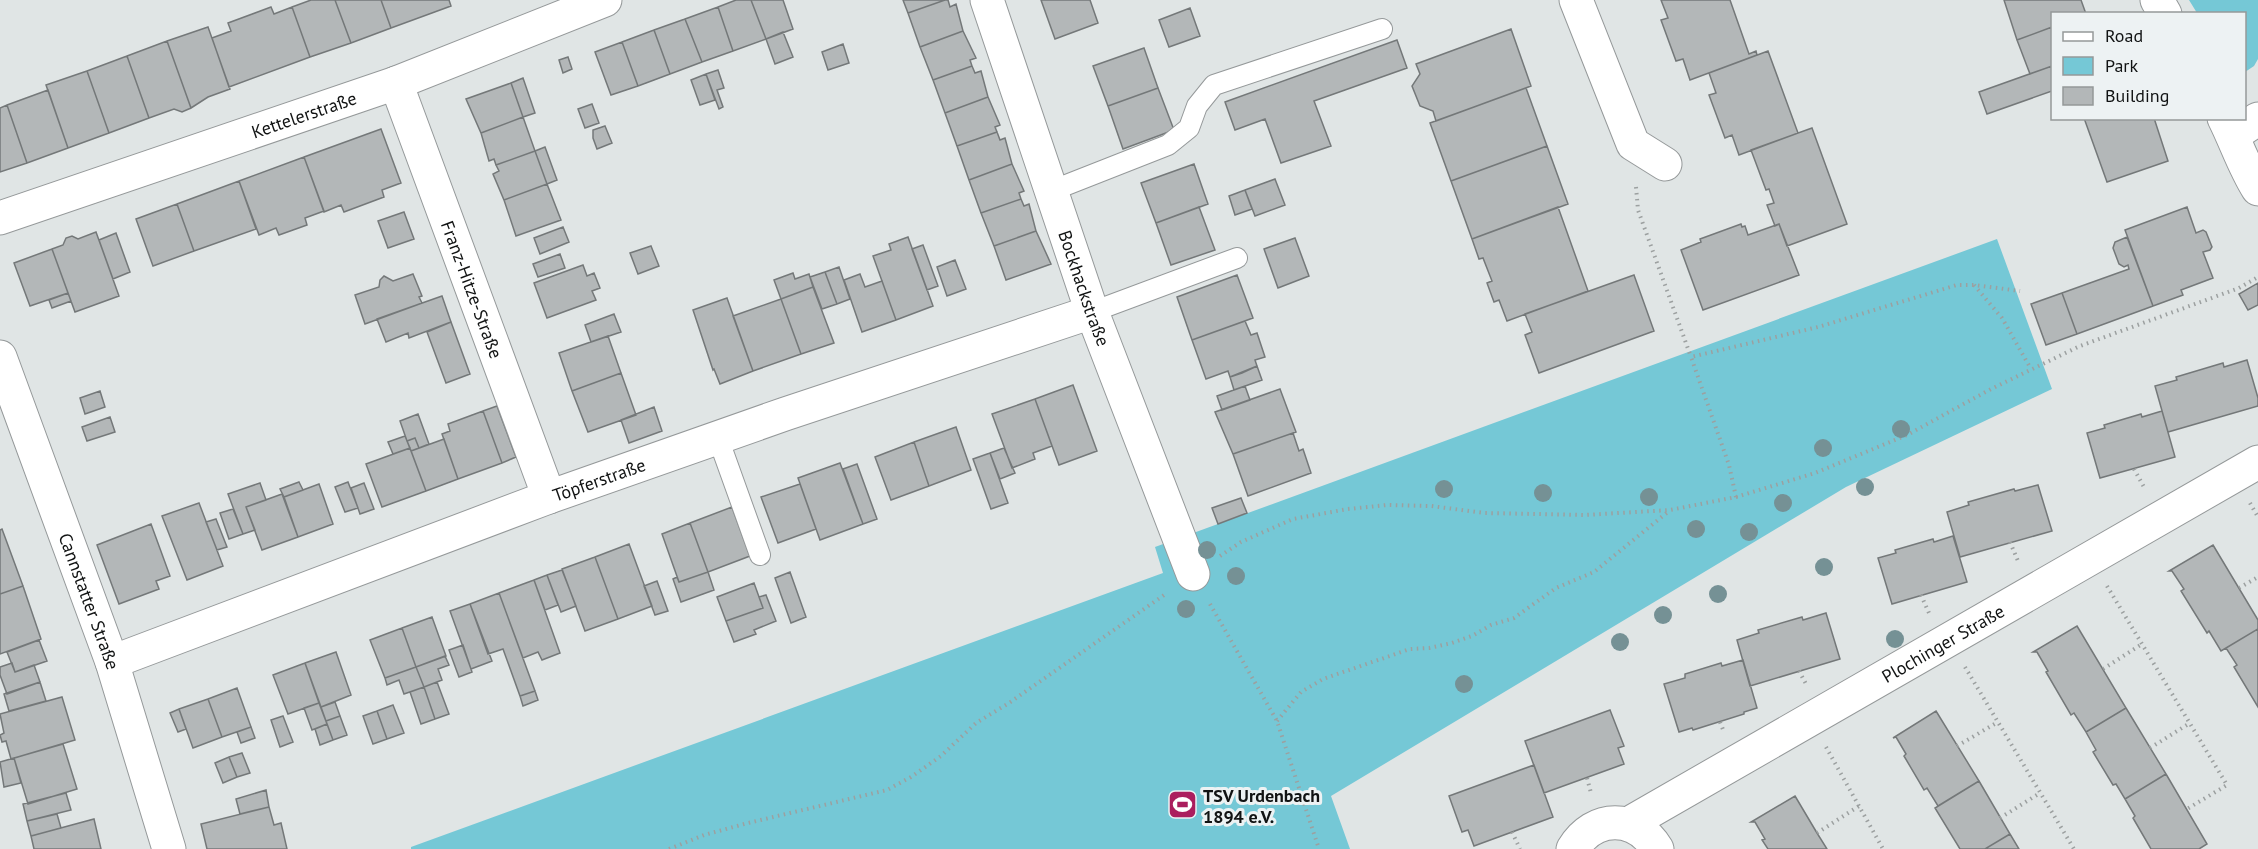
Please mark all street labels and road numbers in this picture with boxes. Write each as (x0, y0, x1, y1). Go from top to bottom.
street label: Kettelerstraße (248, 86, 359, 143)
street label: Franz-Hitze-Straße (436, 217, 508, 361)
street label: Bockhackstraße (1054, 227, 1115, 349)
street label: Töpferstraße (549, 453, 648, 506)
street label: Cannstatter Straße (54, 530, 125, 672)
street label: Plochinger Straße (1877, 599, 2008, 687)

